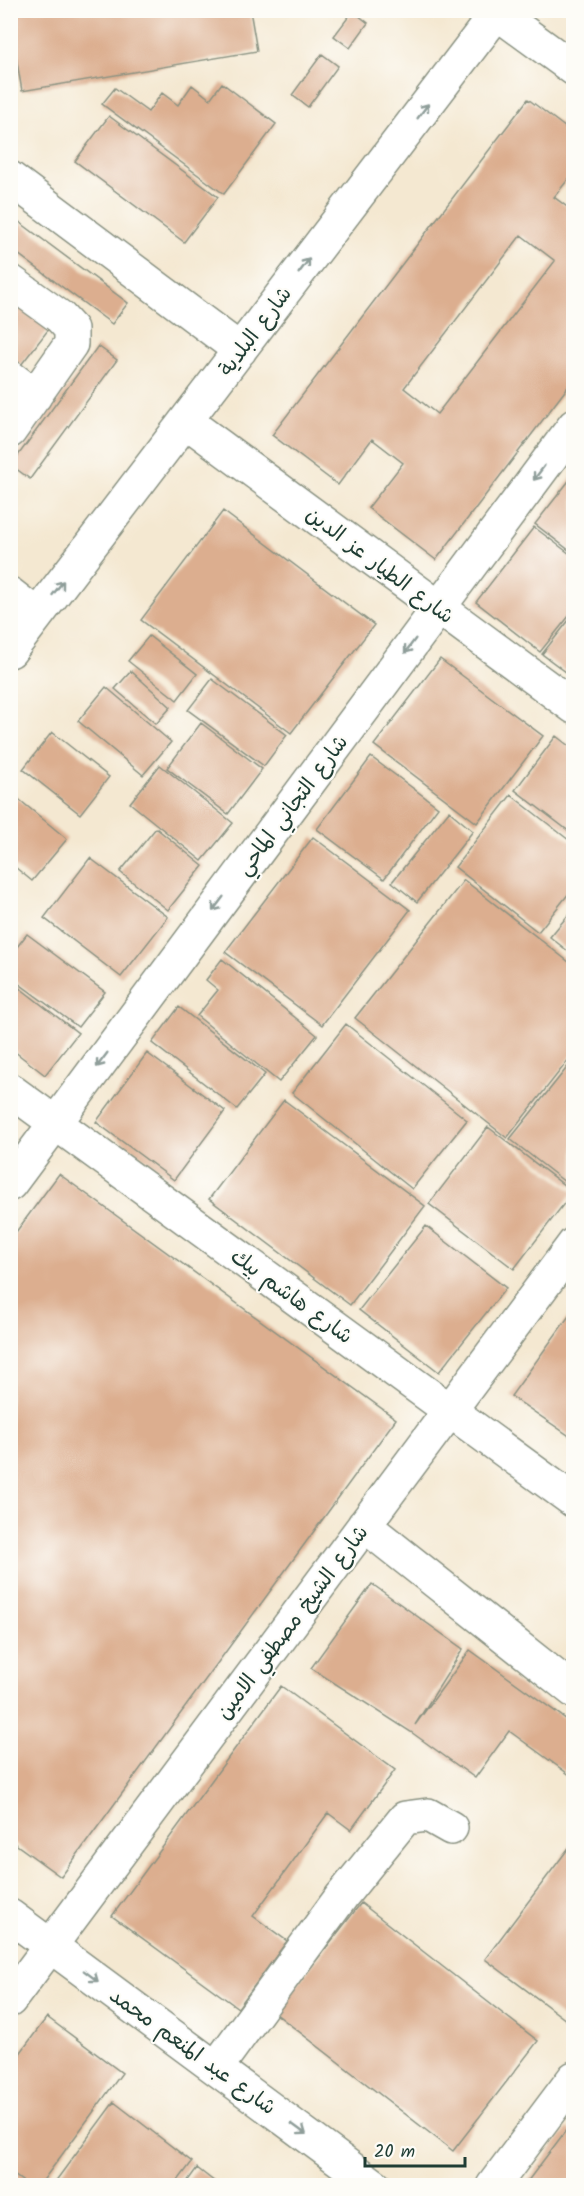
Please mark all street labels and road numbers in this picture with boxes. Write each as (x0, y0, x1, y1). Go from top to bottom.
street label: شارع البلدية (211, 280, 301, 384)
street label: شارع الطيار عز الدين (298, 499, 460, 633)
street label: شارع التجاني الماحي (229, 728, 358, 884)
street label: شارع هاشم بيك (223, 1241, 359, 1353)
street label: شارع الشيخ مصطفي الامين (209, 1518, 378, 1728)
street label: شارع عبد المنعم محمد (102, 1980, 283, 2124)

